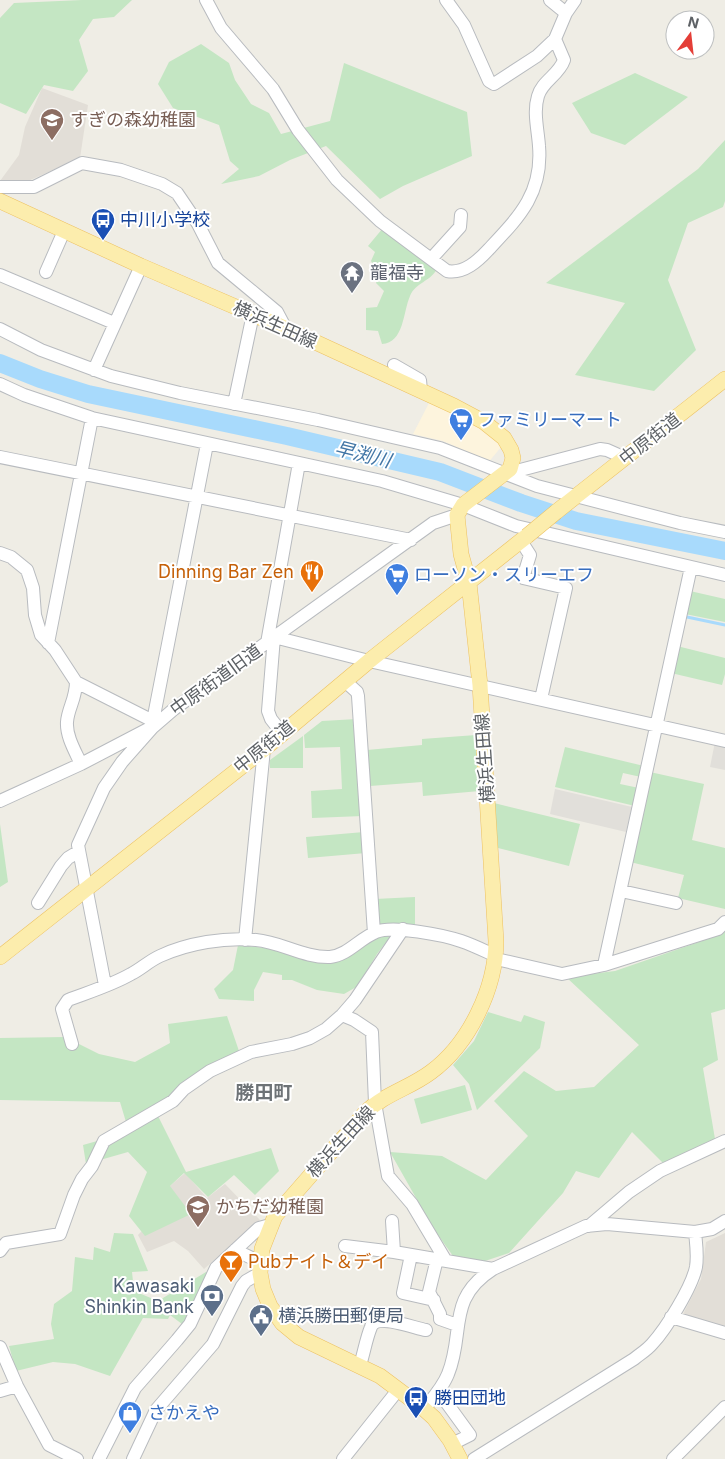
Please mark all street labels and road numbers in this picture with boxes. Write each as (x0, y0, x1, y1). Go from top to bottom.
street label: 横浜生田線 (230, 297, 321, 352)
street label: 中原街道 (615, 408, 685, 469)
street label: 中原街道旧道 (166, 639, 266, 720)
street label: 横浜生田線 (471, 712, 498, 804)
street label: 中原街道 (229, 716, 298, 777)
street label: 横浜生田線 (302, 1102, 379, 1182)

